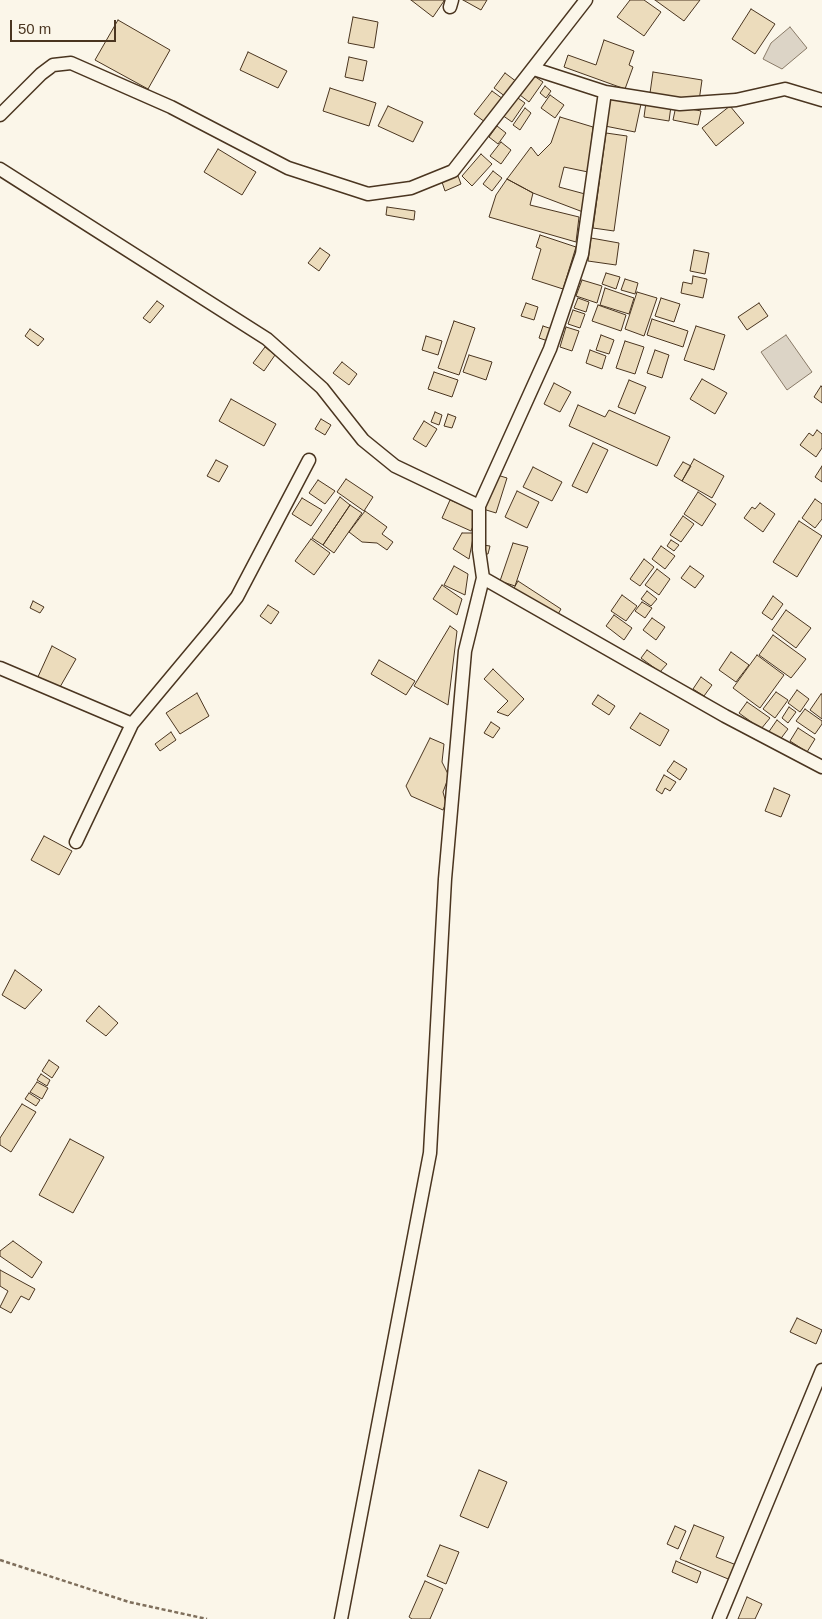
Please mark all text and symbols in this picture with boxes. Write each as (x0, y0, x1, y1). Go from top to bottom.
scale bar (12, 10, 119, 42)
text: 50 m (18, 20, 51, 37)

